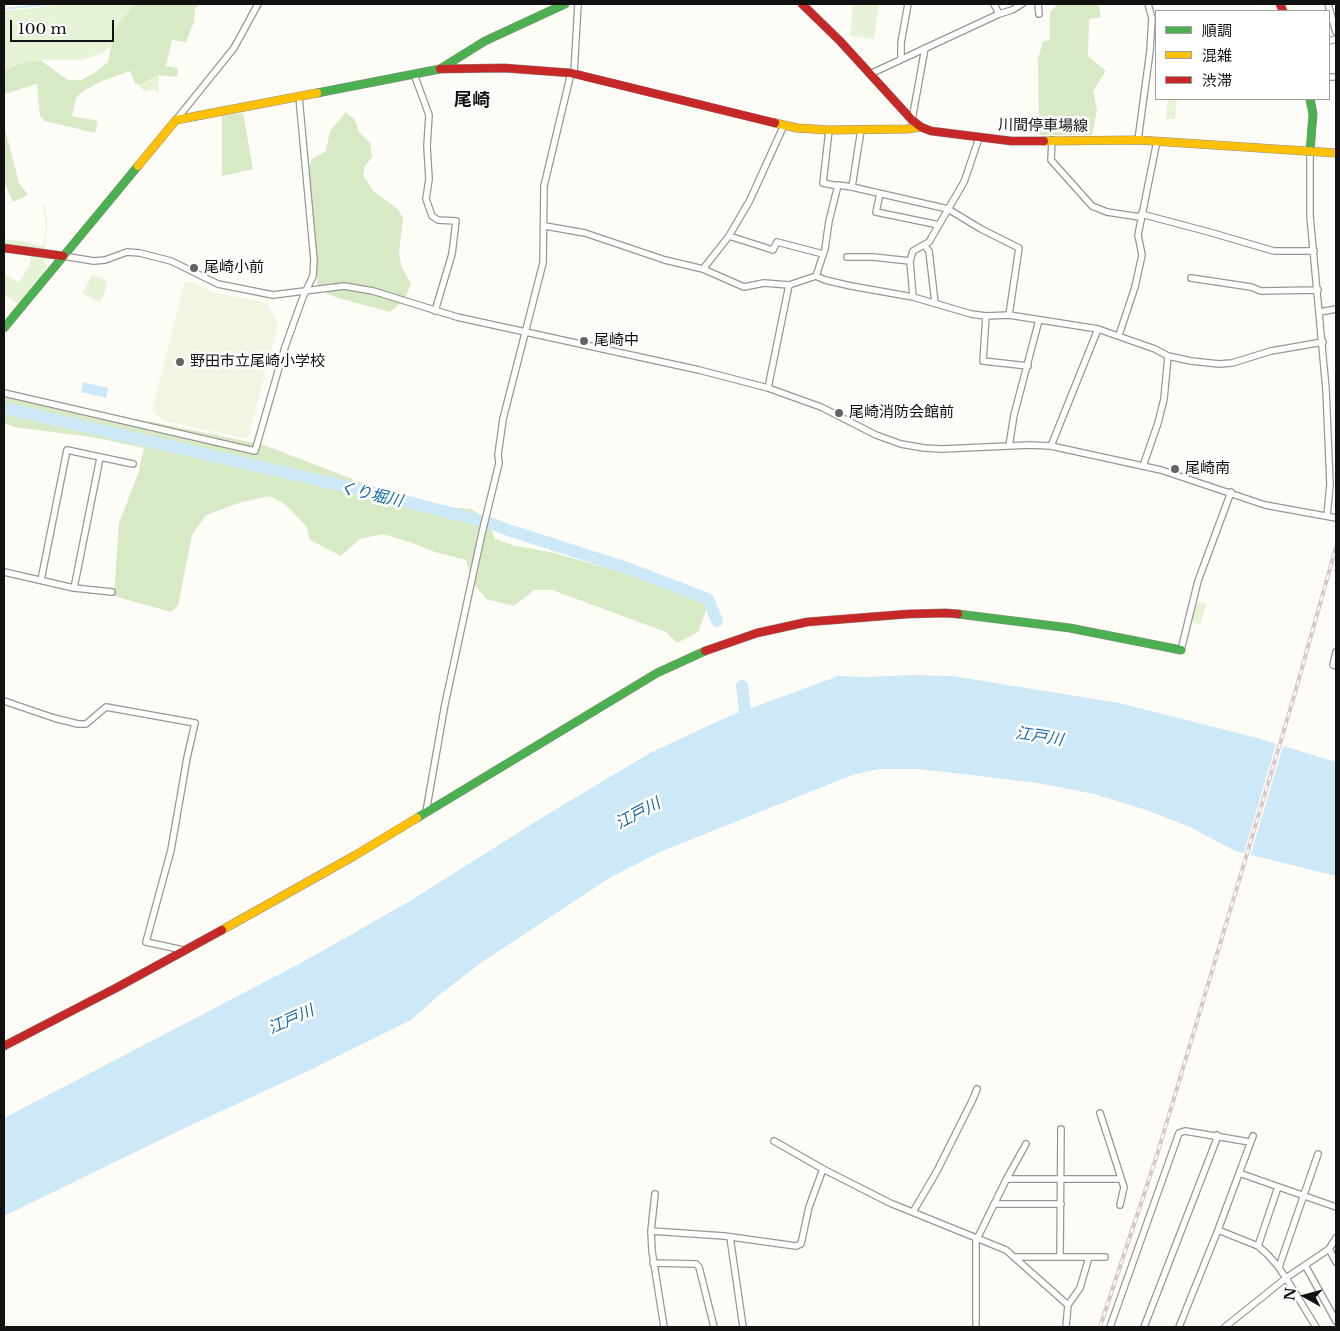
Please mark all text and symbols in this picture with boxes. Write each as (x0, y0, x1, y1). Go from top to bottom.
scale bar (12, 10, 116, 42)
legend (1155, 10, 1330, 100)
text: 100 m (18, 19, 67, 38)
text: 順調 (1202, 21, 1232, 40)
text: 混雑 (1202, 46, 1232, 65)
text: 渋滞 (1202, 71, 1232, 90)
district label: 尾崎 (454, 90, 490, 112)
street label: 川間停車場線 (998, 116, 1088, 136)
place label: 尾崎小前 (204, 259, 264, 277)
marker: 尾崎小前 (188, 262, 200, 274)
place label: 尾崎中 (594, 332, 639, 350)
marker: 尾崎中 (578, 335, 590, 347)
place label: 野田市立尾崎小学校 (190, 353, 325, 371)
marker: 野田市立尾崎小学校 (174, 356, 186, 368)
place label: 尾崎消防会館前 (849, 404, 954, 422)
marker: 尾崎消防会館前 (833, 407, 845, 419)
place label: 尾崎南 (1185, 460, 1230, 478)
marker: 尾崎南 (1169, 463, 1181, 475)
water label: くり堀川 (338, 478, 404, 512)
water label: 江戸川 (1014, 724, 1064, 750)
water label: 江戸川 (612, 794, 664, 834)
water label: 江戸川 (265, 1001, 317, 1039)
north arrow (1280, 1271, 1330, 1321)
text: N (1280, 1287, 1300, 1302)

